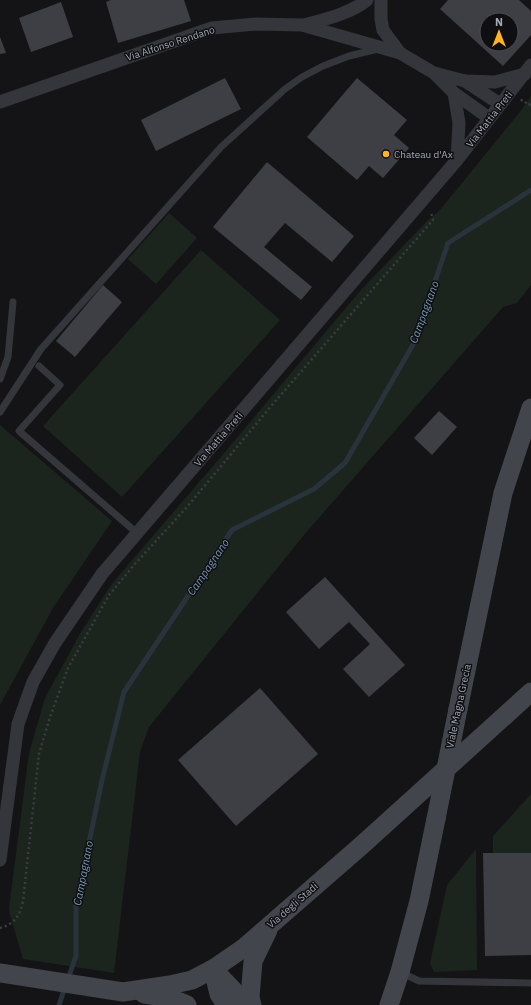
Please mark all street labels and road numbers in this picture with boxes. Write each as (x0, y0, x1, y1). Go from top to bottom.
street label: Via Alfonso Rendano (124, 23, 217, 64)
street label: Via Mattia Preti (463, 89, 515, 150)
street label: Via Mattia Preti (191, 409, 246, 469)
street label: Viale Magna Grecia (443, 662, 474, 749)
street label: Via degli Stadi (264, 880, 321, 931)

